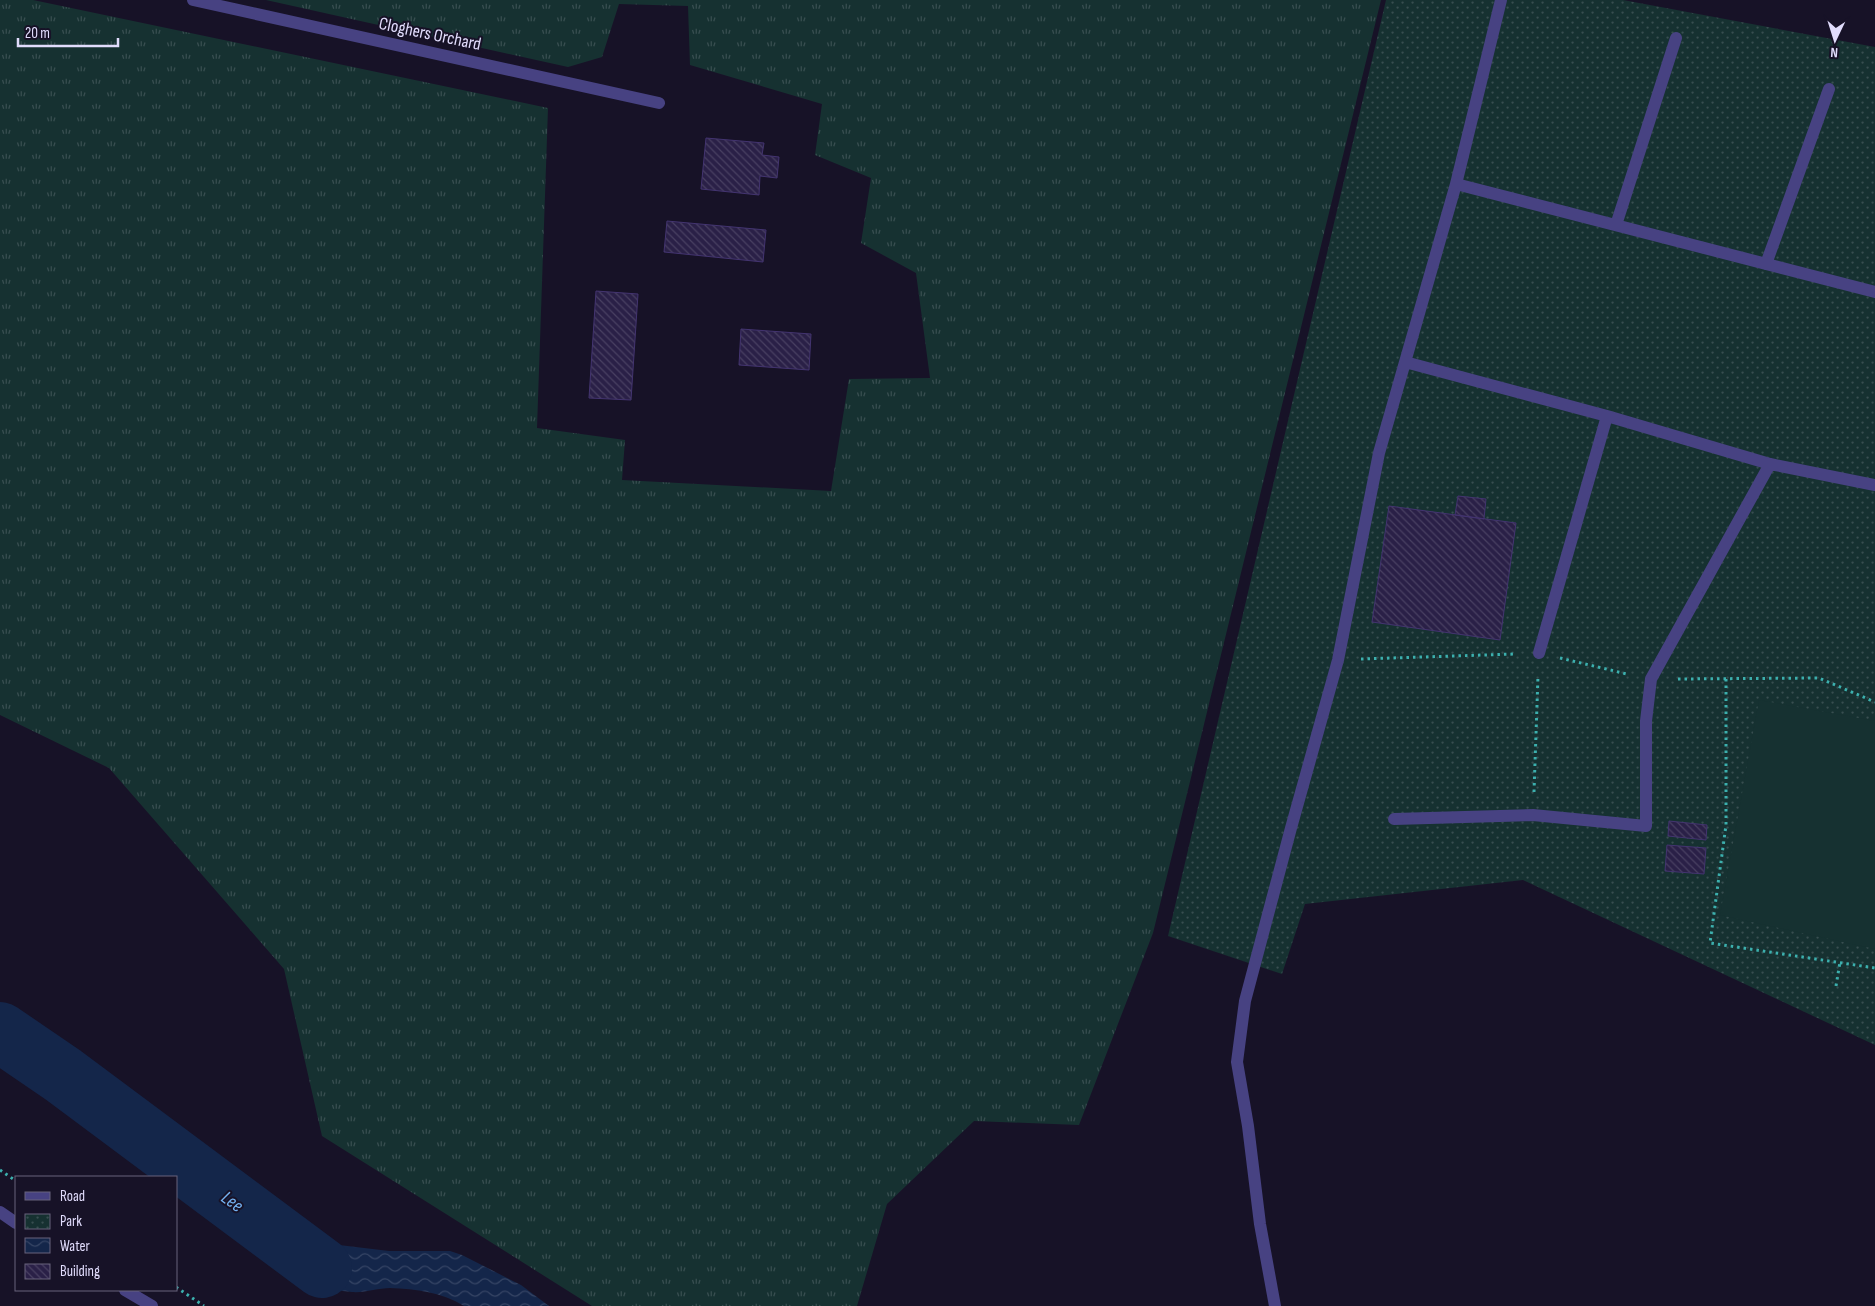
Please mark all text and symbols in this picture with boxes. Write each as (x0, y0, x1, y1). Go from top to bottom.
street label: Cloghers Orchard (377, 13, 483, 55)
scale bar (18, 15, 118, 47)
north arrow (1810, 15, 1860, 65)
text: 20 m (25, 24, 50, 43)
text: N (1830, 44, 1838, 61)
legend (15, 1176, 178, 1291)
water label: Lee (217, 1186, 248, 1218)
text: Road (60, 1187, 85, 1206)
text: Park (60, 1212, 82, 1231)
text: Water (60, 1237, 91, 1256)
text: Building (60, 1262, 100, 1281)

